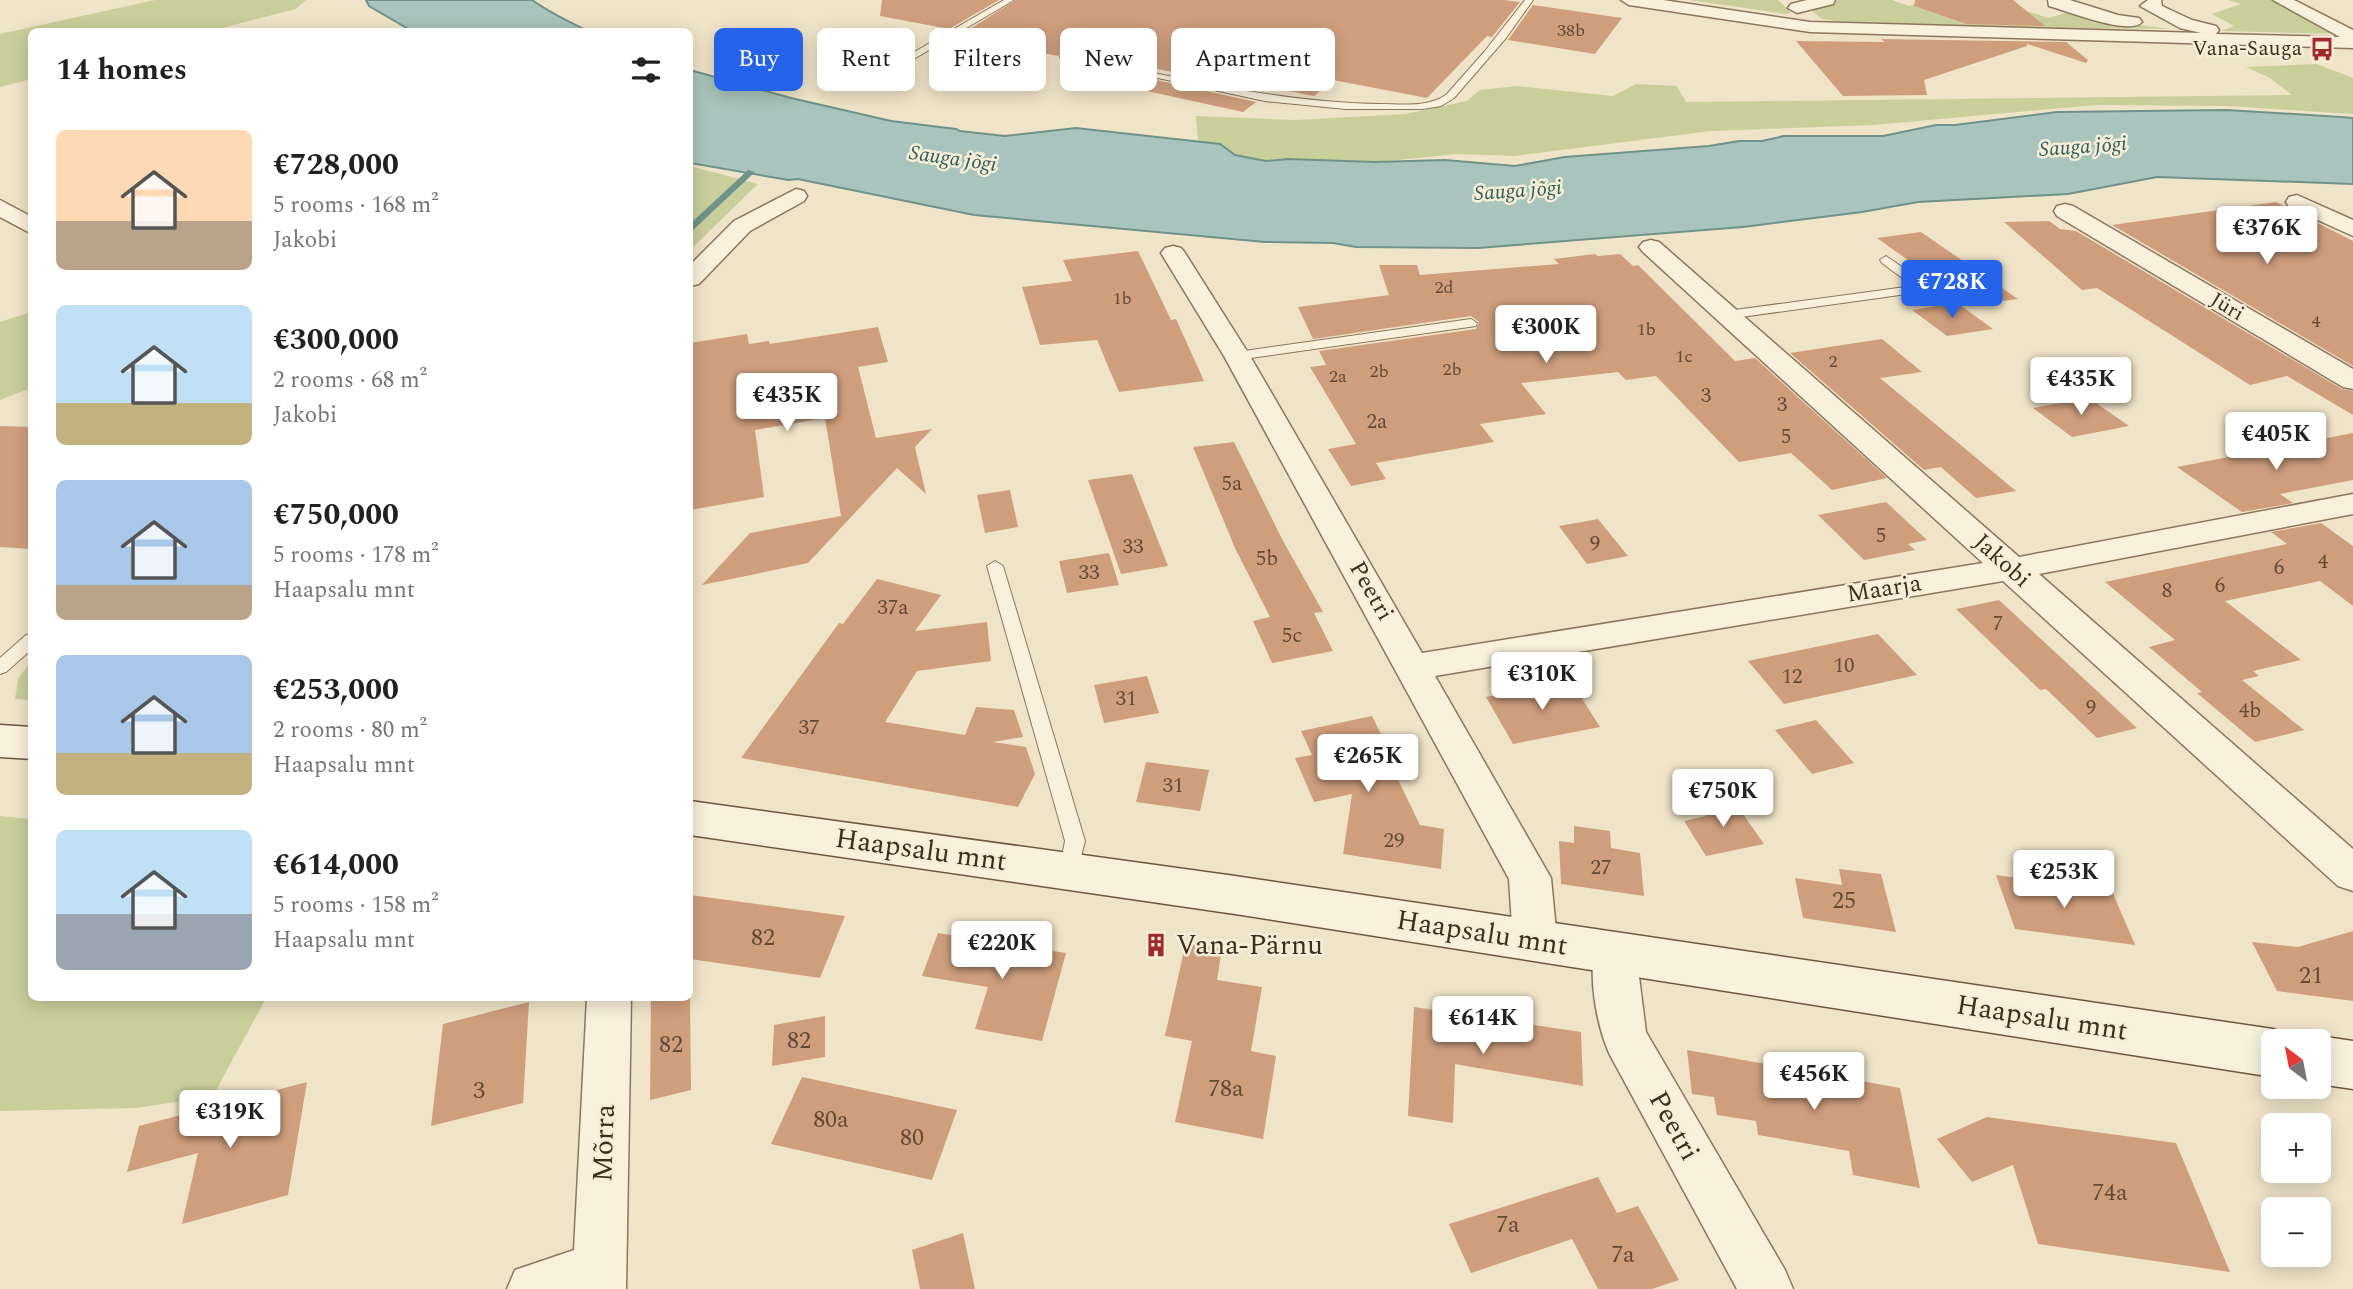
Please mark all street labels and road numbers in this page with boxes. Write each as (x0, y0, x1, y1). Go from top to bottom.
street label: Jüri (2204, 284, 2250, 330)
street label: Jakobi (1965, 525, 2039, 597)
street label: Peetri (1339, 554, 1403, 628)
street label: Maarja (1844, 565, 1924, 613)
street label: Haapsalu mnt (832, 817, 1010, 883)
street label: Haapsalu mnt (1393, 898, 1571, 968)
street label: Haapsalu mnt (1953, 983, 2131, 1053)
street label: Peetri (1637, 1083, 1711, 1169)
street label: Mõrra (581, 1103, 627, 1183)

